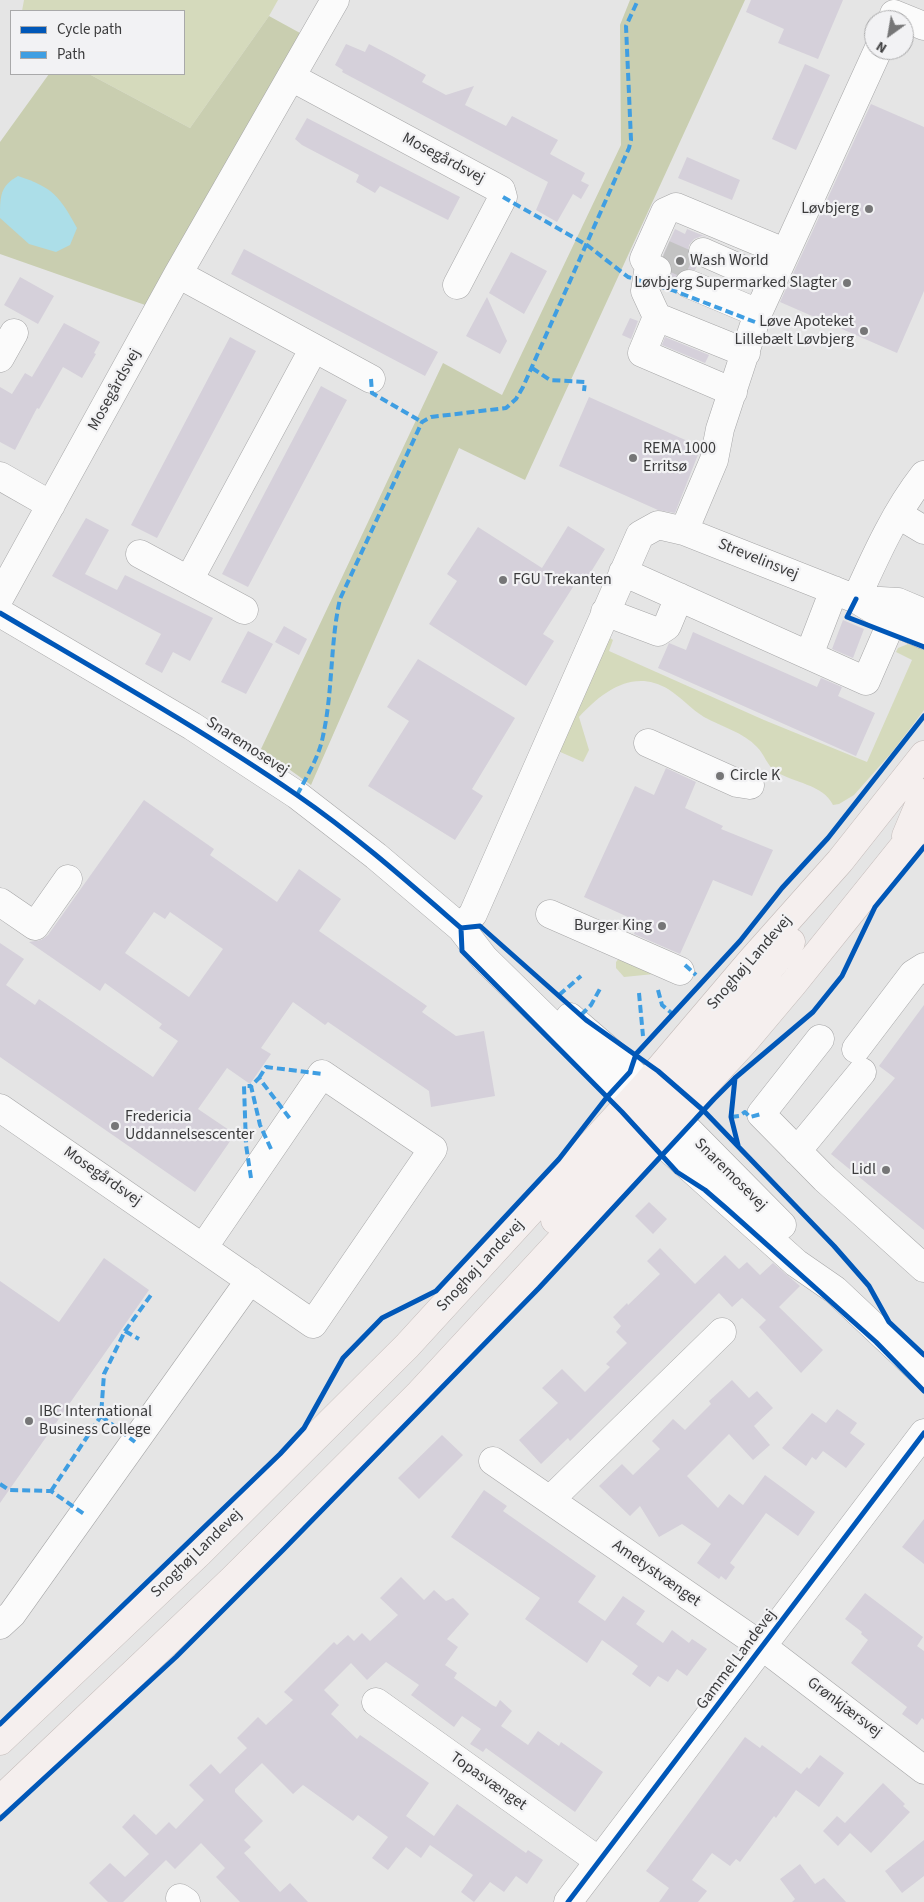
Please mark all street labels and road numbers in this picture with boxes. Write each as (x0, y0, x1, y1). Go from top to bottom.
street label: Mosegårdsvej (398, 129, 488, 189)
street label: Mosegårdsvej (85, 346, 145, 434)
street label: Strevelinsvej (715, 535, 801, 585)
street label: Snaremosevej (202, 713, 292, 781)
street label: Snoghøj Landevej (704, 912, 796, 1014)
street label: Snaremosevej (690, 1135, 770, 1215)
street label: Mosegårdsvej (59, 1143, 145, 1211)
street label: Snoghøj Landevej (433, 1216, 529, 1316)
street label: Snoghøj Landevej (147, 1506, 247, 1602)
street label: Ametystvænget (608, 1536, 704, 1612)
street label: Gammel Landevej (693, 1606, 781, 1714)
street label: Grønkjærsvej (803, 1674, 885, 1742)
street label: Topasvænget (446, 1749, 530, 1815)

